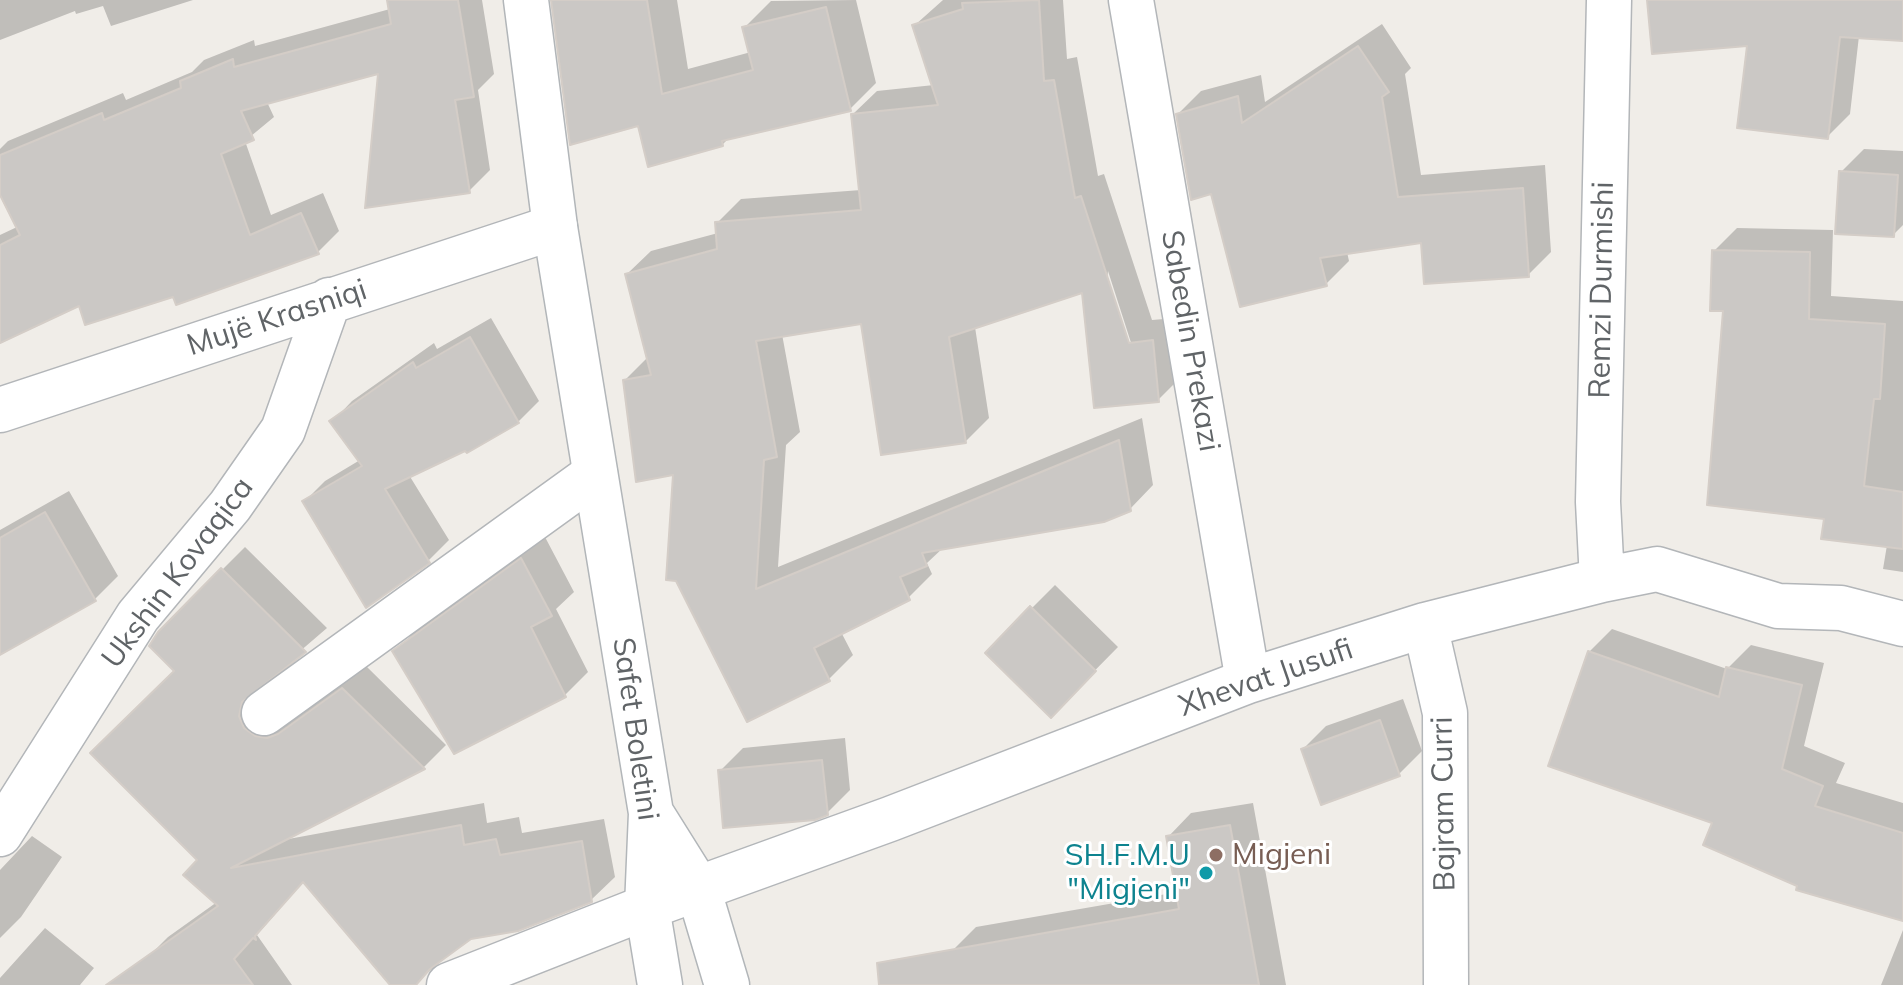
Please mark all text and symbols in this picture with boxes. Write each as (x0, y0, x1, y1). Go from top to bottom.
street label: Remzi Durmishi (1582, 181, 1622, 399)
street label: Sabedin Prekazi (1153, 228, 1227, 454)
street label: Mujë Krasniqi (183, 272, 371, 364)
street label: Ukshin Kovaqica (95, 471, 261, 675)
street label: Xhevat Jusufi (1174, 631, 1358, 725)
street label: Safet Boletini (604, 635, 666, 823)
street label: Bajram Curri (1424, 716, 1464, 892)
place label: Migjeni (1232, 837, 1331, 873)
place label: SH.F.M.U "Migjeni" (1065, 838, 1190, 908)
marker: Migjeni (1207, 846, 1225, 864)
marker: SH.F.M.U "Migjeni" (1197, 864, 1215, 882)

